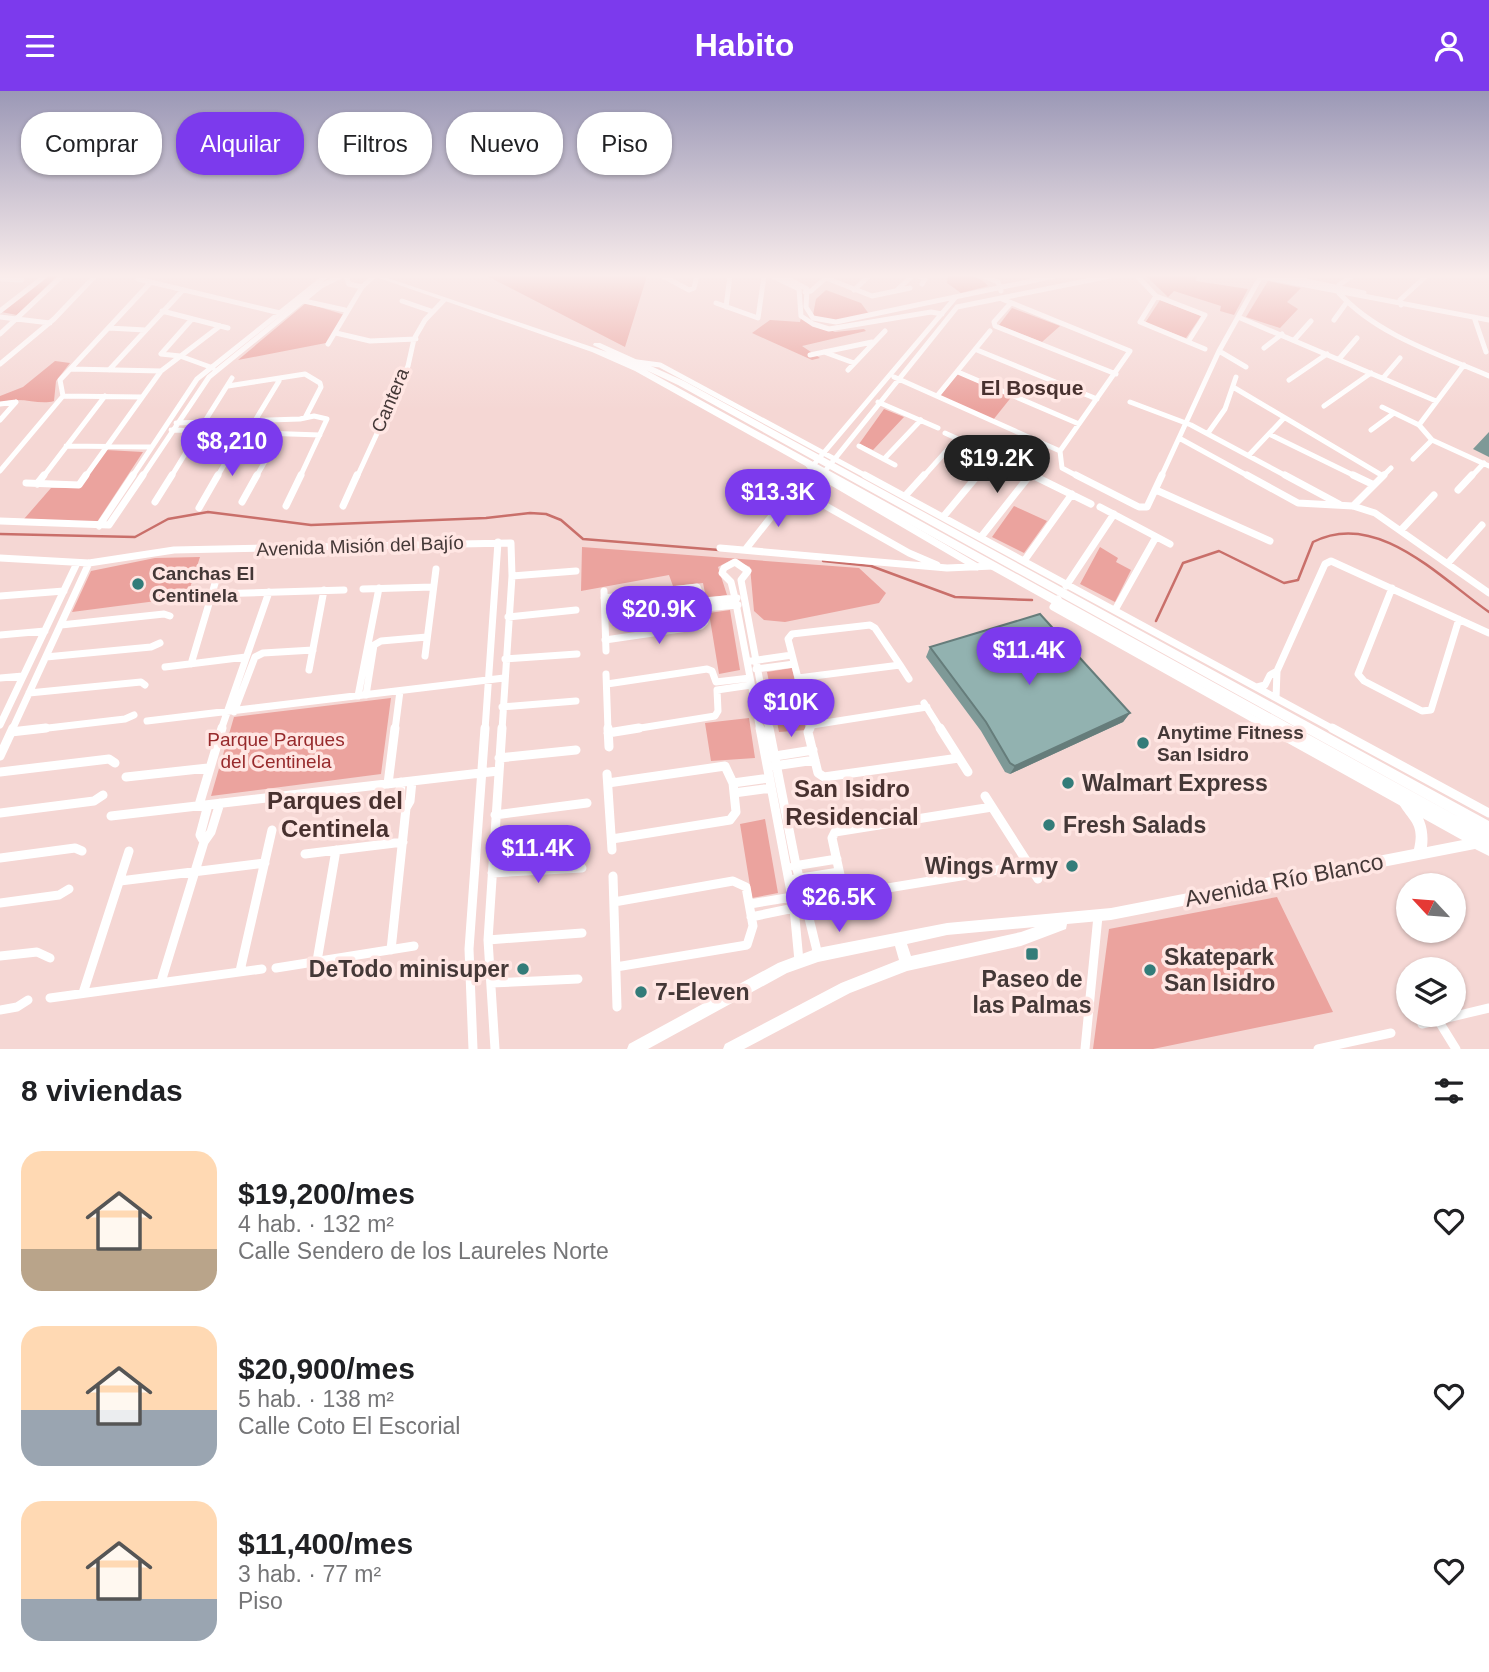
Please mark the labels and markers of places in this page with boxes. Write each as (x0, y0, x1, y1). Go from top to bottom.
pin: $8,210 (175, 419, 289, 478)
pin: $19.2K (940, 435, 1054, 495)
pin: $13.3K (721, 469, 835, 529)
place label: Canchas El Centinela (152, 563, 254, 606)
marker: Canchas El Centinela (130, 576, 146, 592)
pin: $20.9K (602, 587, 716, 646)
pin: $11.4K (972, 627, 1086, 687)
pin: $10K (750, 679, 832, 739)
place label: Anytime Fitness San Isidro (1157, 722, 1304, 765)
marker: Anytime Fitness San Isidro (1135, 735, 1151, 751)
place label: Walmart Express (1082, 770, 1268, 796)
marker: Walmart Express (1060, 775, 1076, 791)
place label: Fresh Salads (1063, 812, 1206, 838)
marker: Fresh Salads (1041, 817, 1057, 833)
pin: $11.4K (481, 825, 595, 885)
place label: Wings Army (925, 853, 1058, 879)
marker: Wings Army (1064, 858, 1080, 874)
pin: $26.5K (782, 875, 896, 934)
place label: Skatepark San Isidro (1164, 944, 1275, 996)
marker: Paseo de las Palmas (1024, 946, 1040, 962)
place label: DeTodo minisuper (309, 956, 509, 982)
marker: DeTodo minisuper (515, 961, 531, 977)
marker: Skatepark San Isidro (1142, 962, 1158, 978)
place label: Paseo de las Palmas (973, 966, 1091, 1018)
place label: 7-Eleven (655, 979, 750, 1005)
marker: 7-Eleven (633, 984, 649, 1000)

